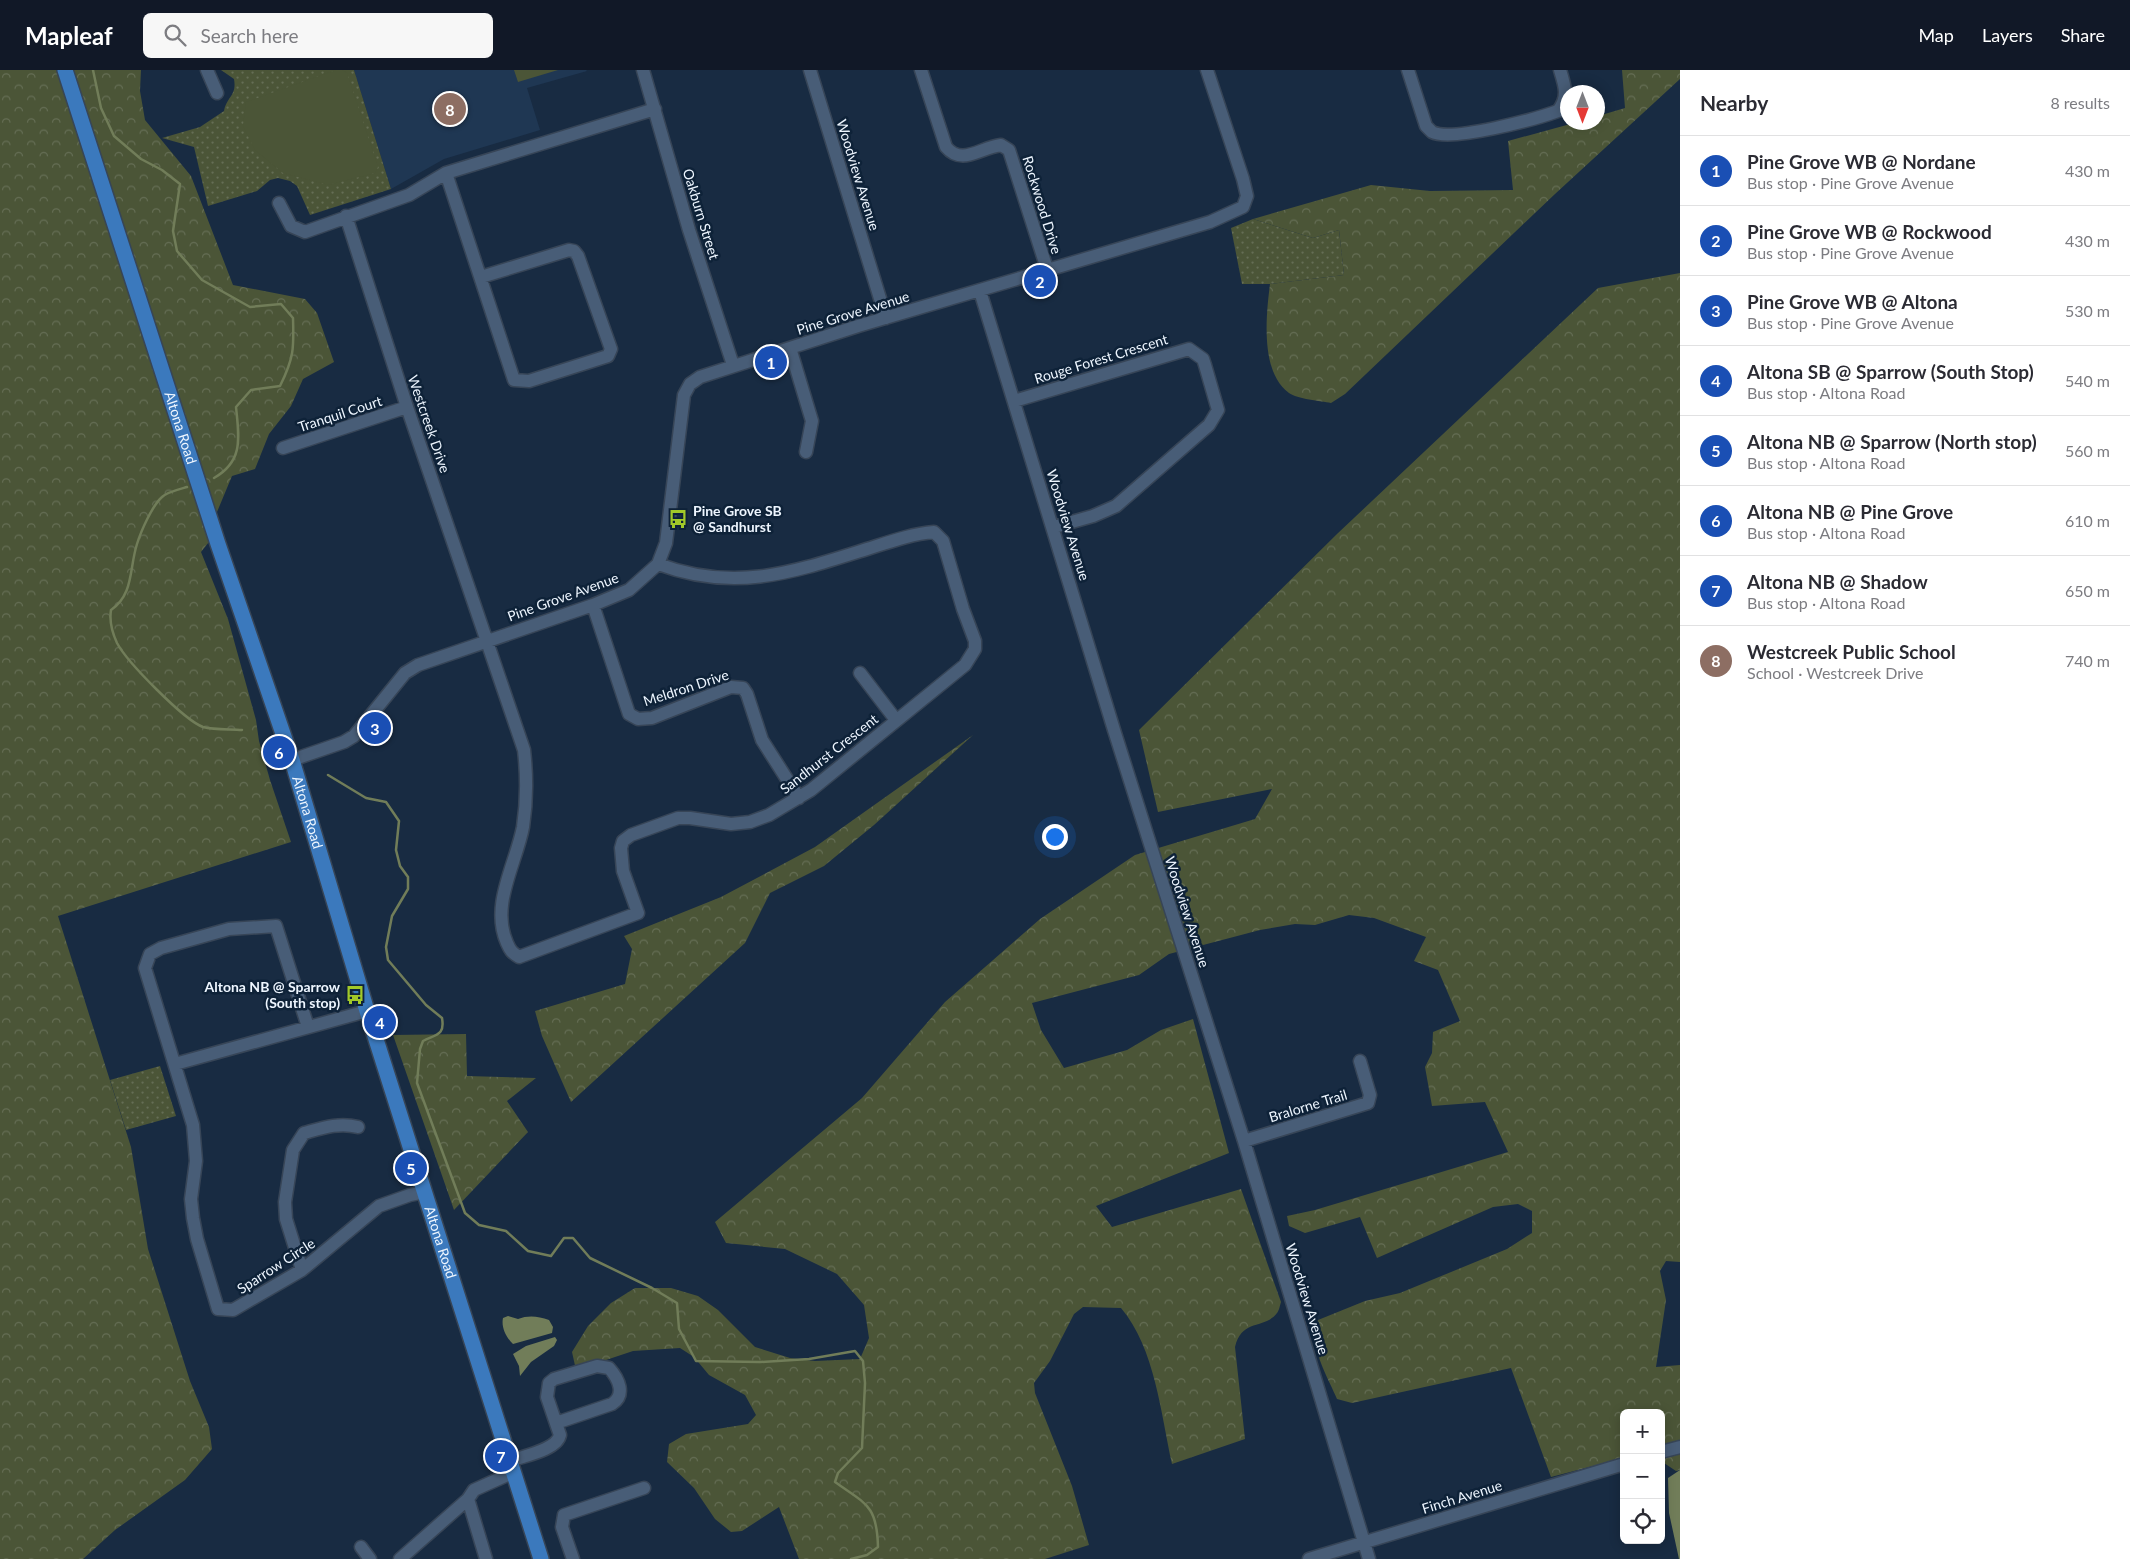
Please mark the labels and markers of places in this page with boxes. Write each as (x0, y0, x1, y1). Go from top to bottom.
pin: 8 (434, 90, 466, 128)
pin: 2 (1024, 262, 1056, 300)
pin: 1 (755, 343, 787, 381)
place label: Pine Grove SB @ Sandhurst (693, 502, 782, 535)
bus stop icon: Pine Grove SB @ Sandhurst (667, 508, 689, 530)
pin: 3 (359, 709, 391, 747)
pin: 6 (263, 733, 295, 771)
place label: Altona NB @ Sparrow (South stop) (204, 978, 341, 1011)
bus stop icon: Altona NB @ Sparrow (South stop) (344, 984, 366, 1006)
pin: 4 (364, 1003, 396, 1041)
pin: 5 (395, 1149, 427, 1187)
pin: 7 (485, 1437, 517, 1475)

